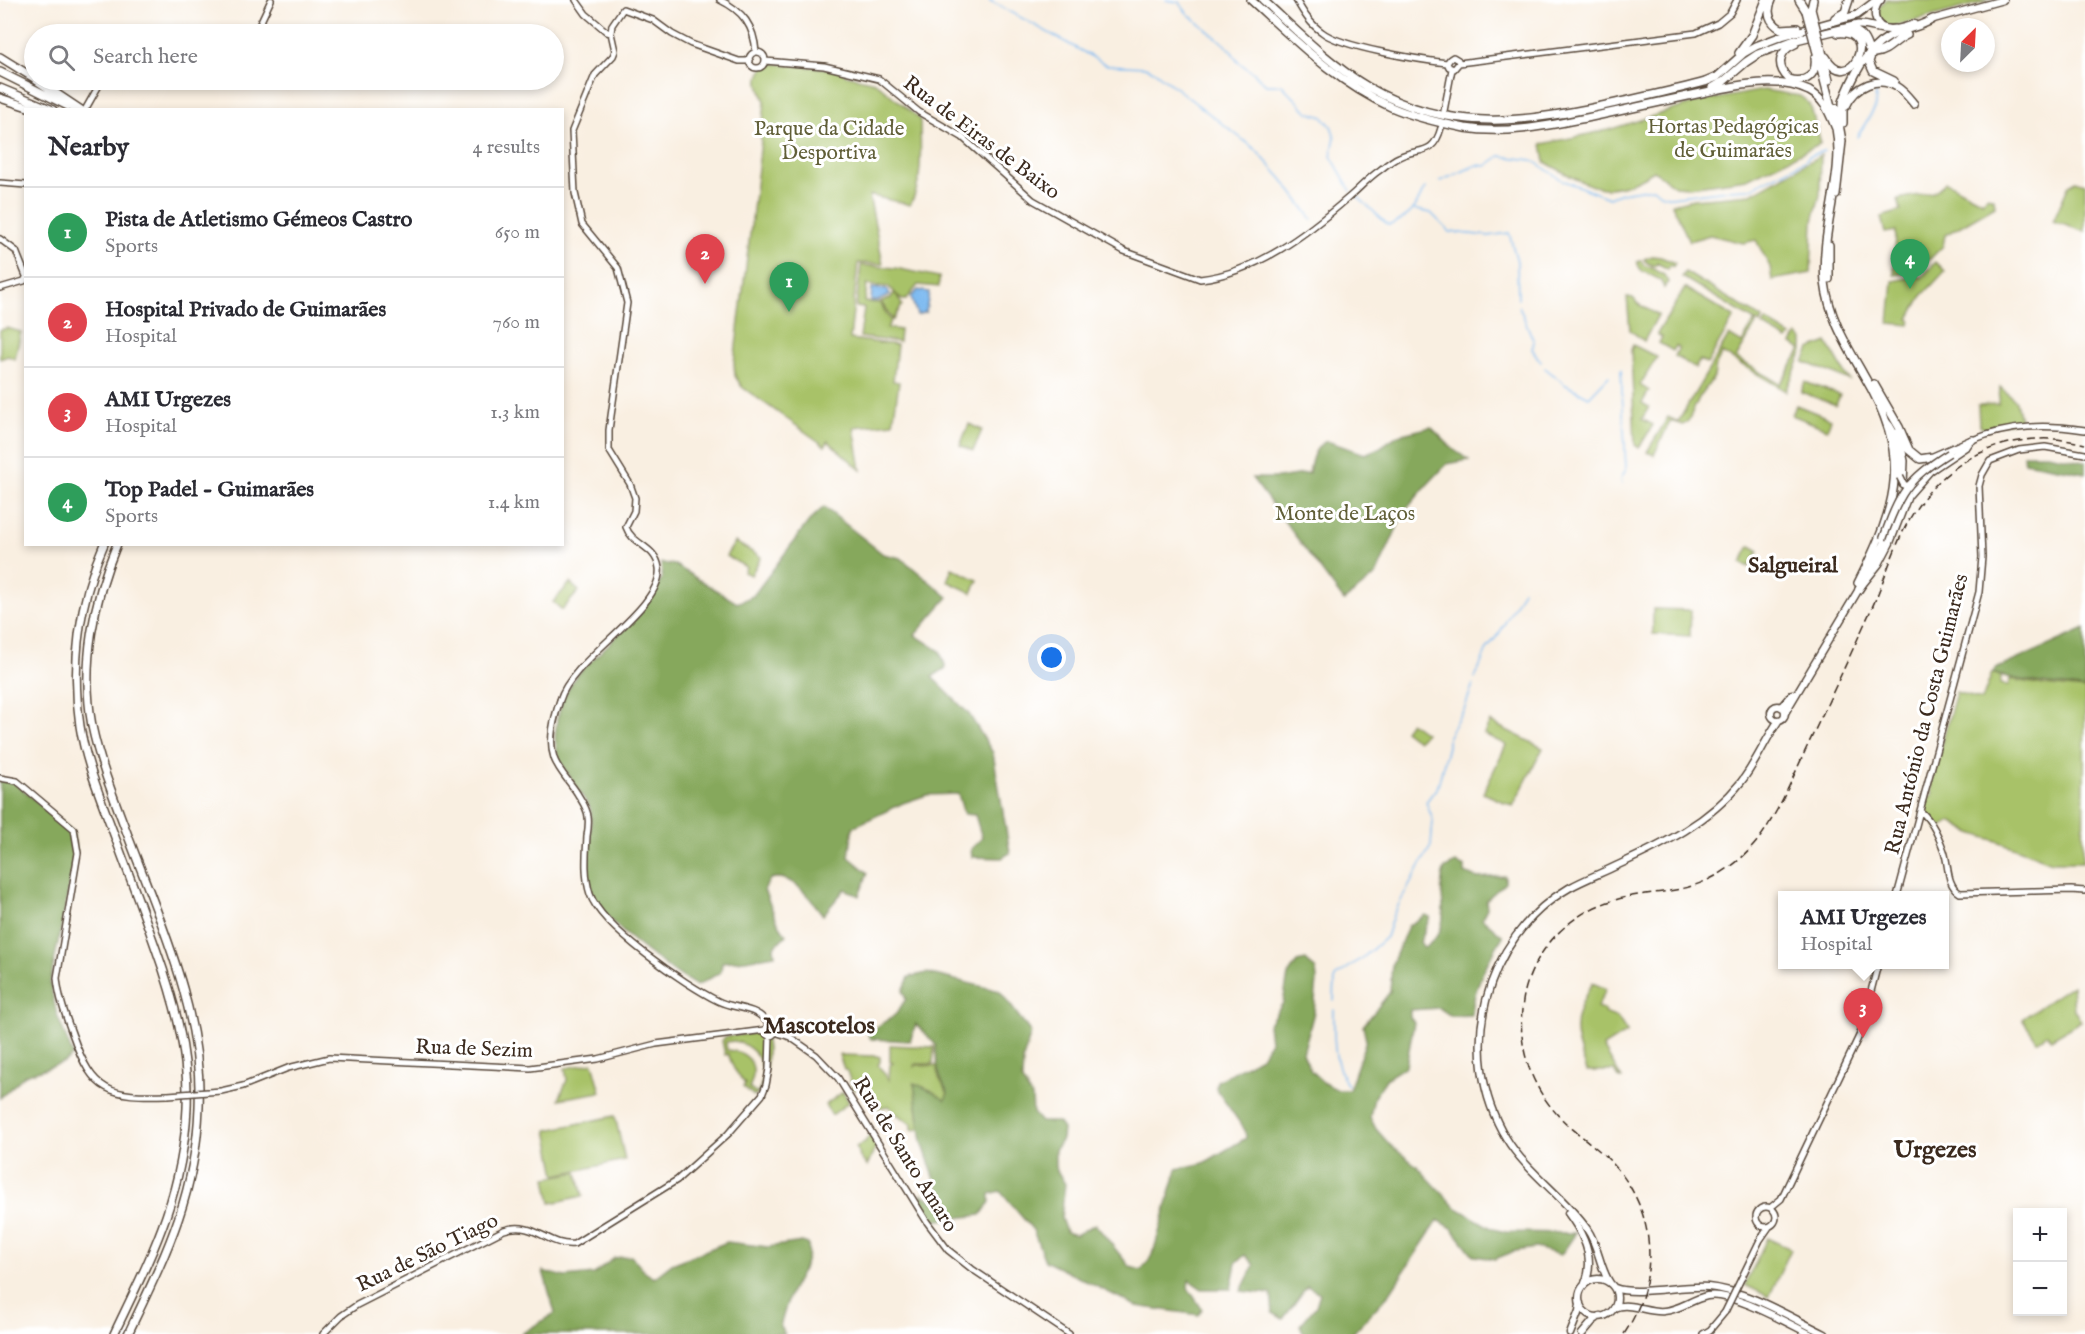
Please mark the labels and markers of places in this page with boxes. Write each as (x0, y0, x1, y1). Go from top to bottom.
pin: 2 (686, 234, 724, 284)
pin: 4 (1890, 240, 1930, 289)
pin: 1 (770, 262, 808, 312)
pin: 3 (1844, 988, 1882, 1038)

